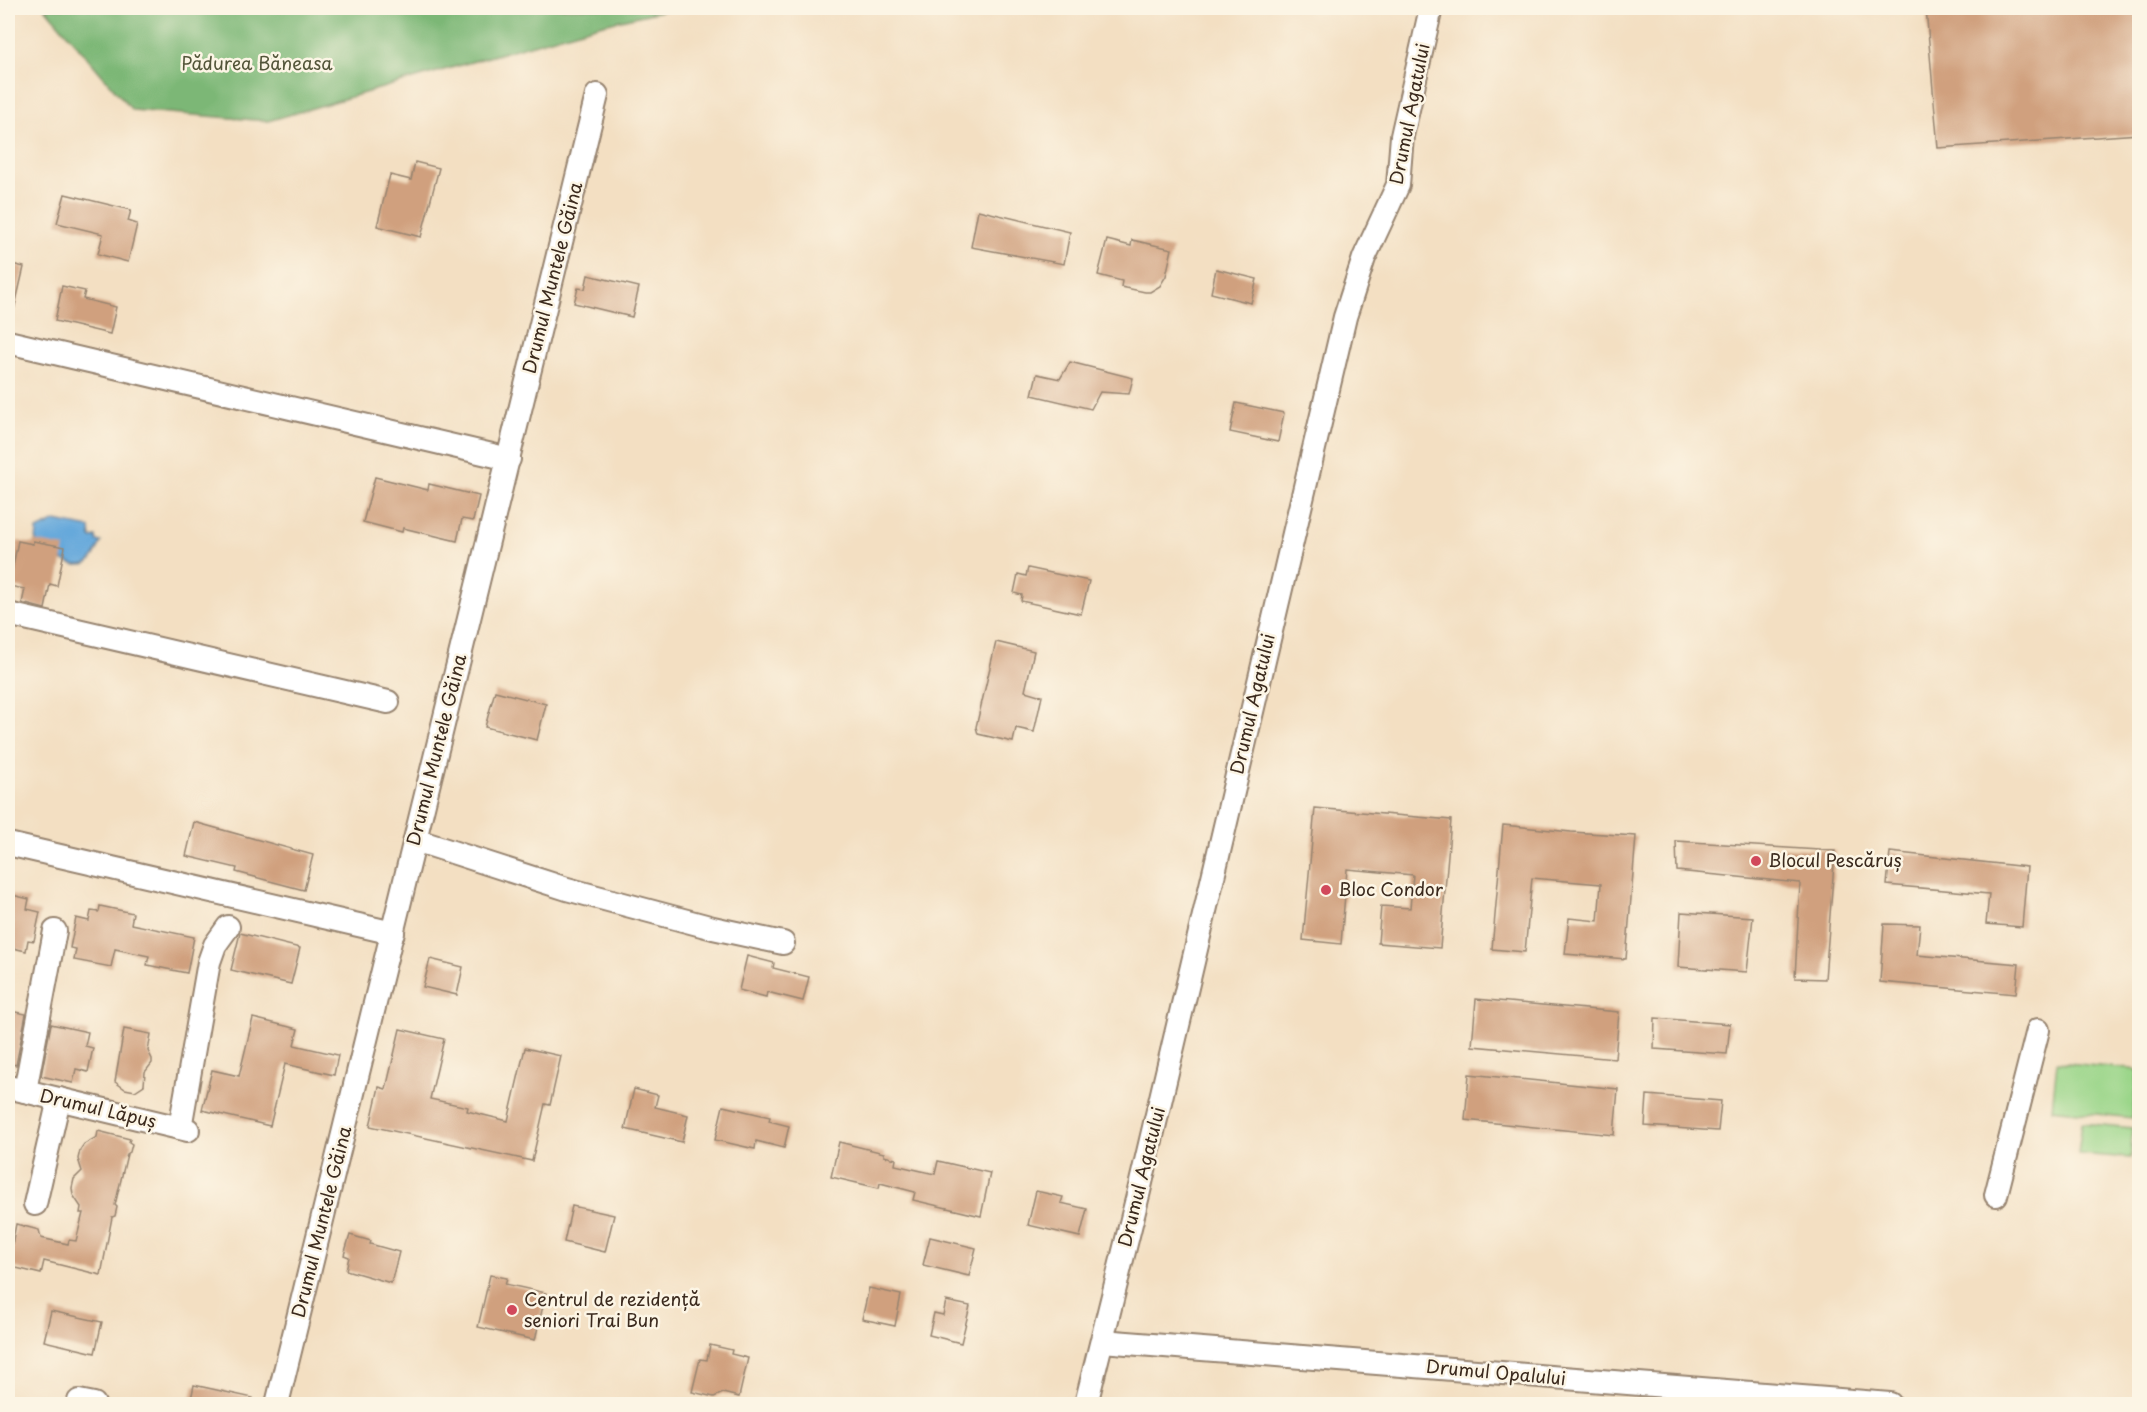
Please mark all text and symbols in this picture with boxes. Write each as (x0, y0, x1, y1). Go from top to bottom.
street label: Drumul Agatului (1382, 41, 1435, 187)
park label: Pădurea Băneasa (181, 49, 333, 76)
street label: Drumul Muntele Găina (515, 178, 589, 376)
street label: Drumul Agatului (1222, 631, 1281, 777)
street label: Drumul Muntele Găina (399, 650, 473, 848)
place label: Blocul Pescăruș (1768, 846, 1902, 873)
marker: Blocul Pescăruș (1749, 854, 1763, 868)
place label: Bloc Condor (1338, 875, 1444, 902)
marker: Bloc Condor (1319, 883, 1333, 897)
street label: Drumul Lăpuș (37, 1081, 159, 1134)
street label: Drumul Agatului (1110, 1104, 1171, 1250)
street label: Drumul Muntele Găina (284, 1122, 358, 1320)
place label: Centrul de rezidență seniori Trai Bun (524, 1285, 701, 1333)
marker: Centrul de rezidență seniori Trai Bun (505, 1303, 519, 1317)
street label: Drumul Opalului (1425, 1352, 1567, 1391)

